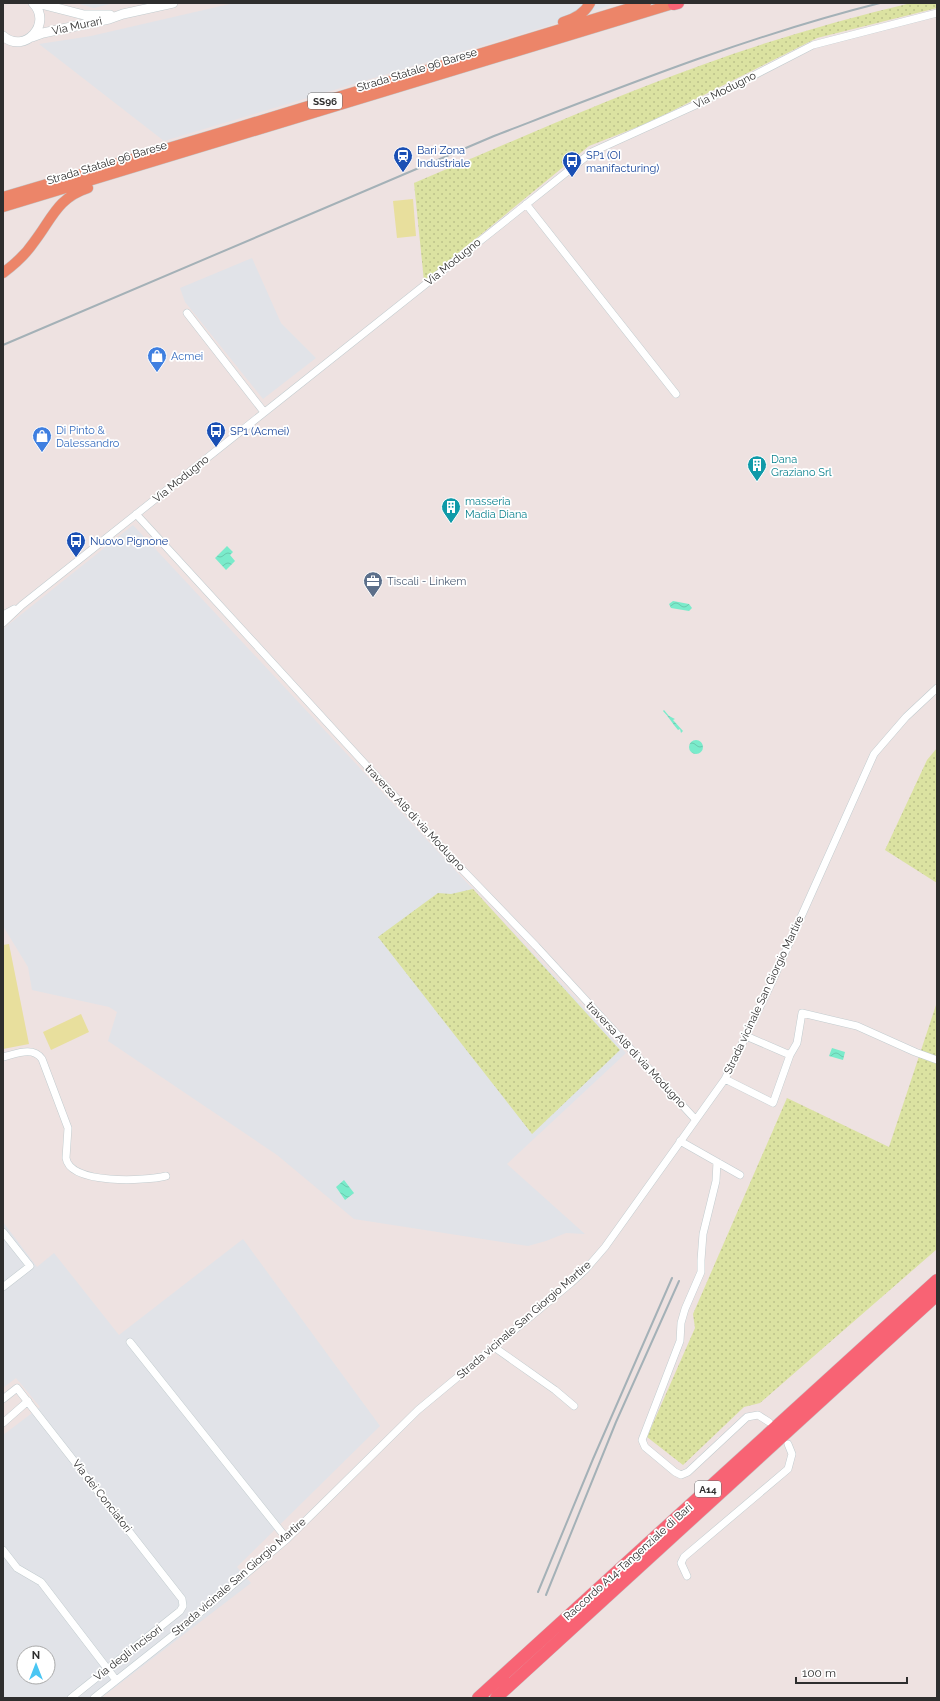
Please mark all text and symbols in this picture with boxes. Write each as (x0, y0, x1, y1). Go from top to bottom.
street label: Via Murari (51, 14, 103, 38)
street label: Strada Statale 96 Barese (355, 45, 479, 94)
street label: Via Modugno (692, 69, 759, 111)
road number: SS96 (308, 93, 342, 109)
street label: Strada Statale 96 Barese (45, 138, 169, 187)
place label: Bari Zona Industriale (417, 144, 471, 170)
station icon: Bari Zona Industriale (392, 145, 414, 173)
place label: SP1 (OI manifacturing) (586, 149, 659, 175)
bus stop icon: SP1 (OI manifacturing) (561, 150, 583, 178)
street label: Via Modugno (423, 235, 484, 288)
shop icon: Acmei (146, 345, 168, 373)
place label: Acmei (171, 350, 203, 363)
bus stop icon: SP1 (Acmei) (205, 420, 227, 448)
place label: Di Pinto & Dalessandro (56, 424, 120, 450)
shop icon: Di Pinto & Dalessandro (31, 425, 53, 453)
place label: SP1 (Acmei) (230, 425, 289, 438)
street label: Via Modugno (151, 452, 212, 505)
place label: Dana Graziano Srl (771, 453, 832, 479)
building icon: Dana Graziano Srl (746, 454, 768, 482)
place label: masseria Madia Diana (465, 495, 527, 521)
building icon: masseria Madia Diana (440, 496, 462, 524)
bus stop icon: Nuovo Pignone (65, 530, 87, 558)
place label: Nuovo Pignone (90, 535, 169, 548)
office icon: Tiscali - Linkem (362, 570, 384, 598)
place label: Tiscali - Linkem (387, 575, 466, 588)
street label: traversa AI8 di via Modugno (362, 762, 468, 874)
street label: Strada vicinale San Giorgio Martire (721, 913, 807, 1076)
street label: traversa AI8 di via Modugno (583, 999, 689, 1111)
street label: Strada vicinale San Giorgio Martire (454, 1258, 594, 1382)
street label: Via dei Conciatori (70, 1457, 134, 1535)
road number: A14 (695, 1481, 721, 1497)
street label: Raccordo A14-Tangenziale di Bari (561, 1501, 695, 1623)
street label: Strada vicinale San Giorgio Martire (169, 1515, 309, 1639)
street label: Via degli Incisori (91, 1622, 165, 1684)
north arrow (16, 1645, 56, 1685)
text: N (32, 1649, 40, 1662)
scale bar (796, 1659, 907, 1685)
text: 100 m (802, 1666, 836, 1680)

